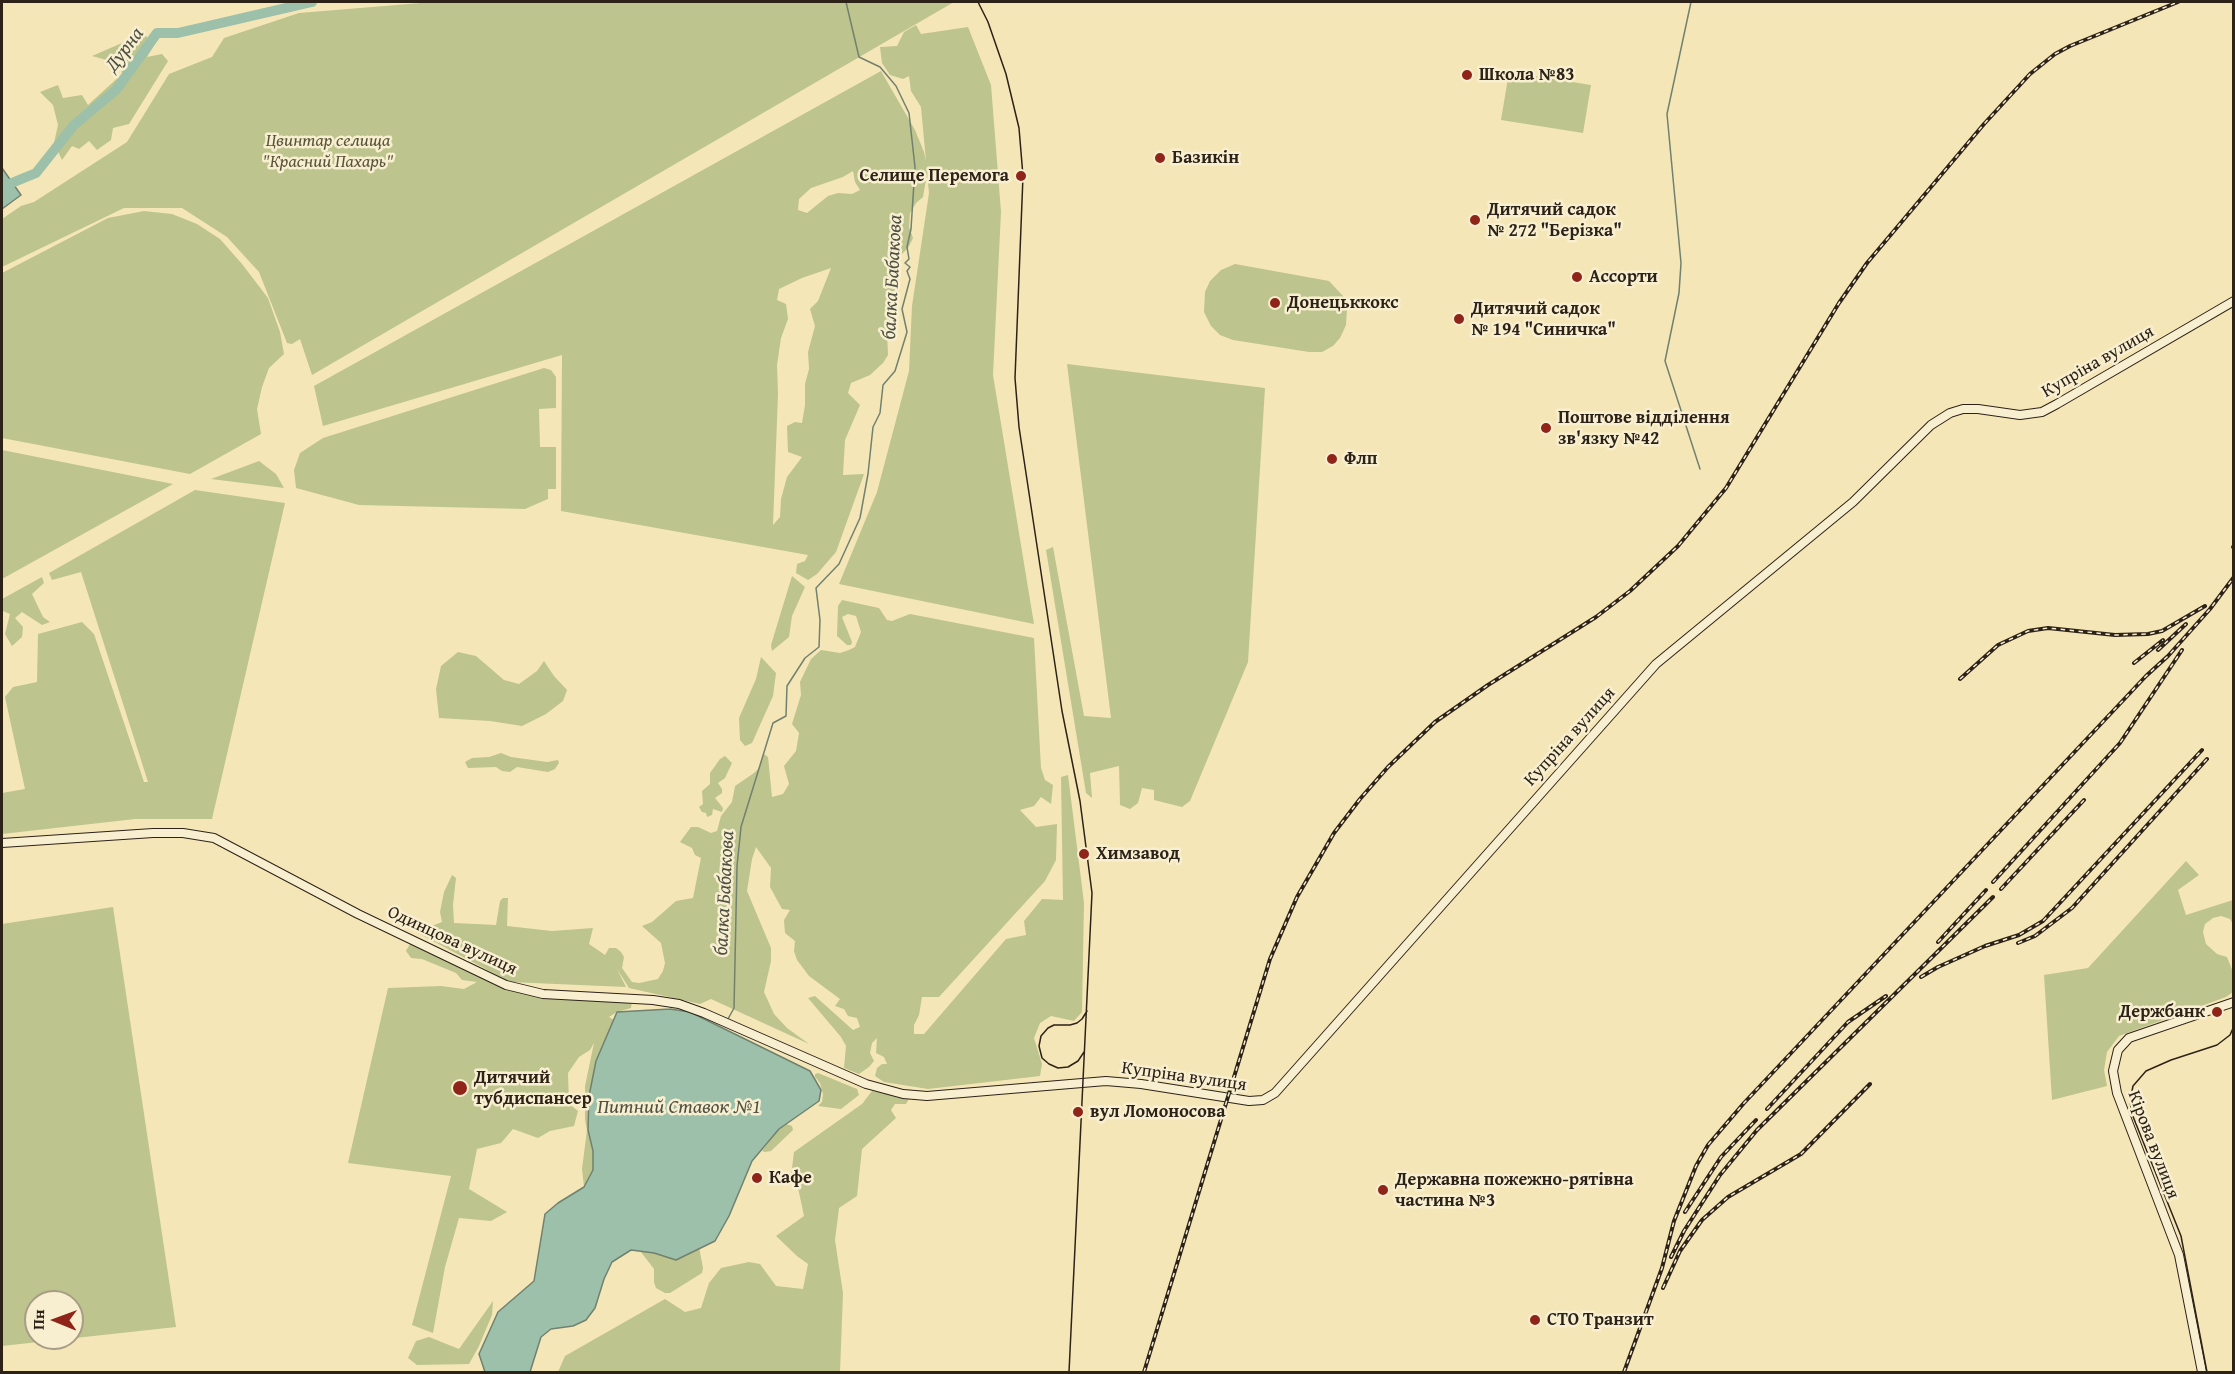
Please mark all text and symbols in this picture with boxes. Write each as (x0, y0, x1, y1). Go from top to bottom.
water label: Дурна (100, 23, 150, 77)
place label: Школа №83 (1479, 64, 1575, 86)
marker: Школа №83 (1460, 68, 1474, 82)
park label: Цвинтар селища "Красний Пахарь" (263, 130, 393, 172)
place label: Базикін (1172, 147, 1239, 169)
marker: Базикін (1153, 151, 1167, 165)
place label: Селище Перемога (859, 165, 1009, 187)
marker: Селище Перемога (1014, 169, 1028, 183)
place label: Дитячий садок № 272 "Берізка" (1487, 199, 1622, 242)
marker: Дитячий садок № 272 "Берізка" (1468, 213, 1482, 227)
water label: балка Бабакова (878, 214, 908, 340)
place label: Ассорти (1589, 266, 1658, 288)
marker: Ассорти (1570, 270, 1584, 284)
place label: Донецьккокс (1287, 292, 1399, 314)
marker: Донецьккокс (1268, 296, 1282, 310)
place label: Дитячий садок № 194 "Синичка" (1471, 298, 1616, 340)
marker: Дитячий садок № 194 "Синичка" (1452, 312, 1466, 326)
street label: Купріна вулиця (2038, 321, 2158, 403)
place label: Поштове відділення зв'язку №42 (1558, 407, 1730, 450)
marker: Поштове відділення зв'язку №42 (1539, 421, 1553, 435)
place label: Флп (1344, 448, 1378, 470)
marker: Флп (1325, 452, 1339, 466)
street label: Купріна вулиця (1520, 683, 1620, 791)
water label: балка Бабакова (710, 830, 740, 956)
place label: Химзавод (1096, 843, 1180, 865)
marker: Химзавод (1077, 847, 1091, 861)
street label: Одинцова вулиця (384, 902, 520, 980)
place label: Держбанк (2119, 1001, 2205, 1023)
marker: Держбанк (2210, 1005, 2224, 1019)
street label: Купріна вулиця (1120, 1058, 1248, 1096)
place label: Дитячий тубдиспансер (474, 1067, 592, 1110)
marker: Дитячий тубдиспансер (451, 1079, 469, 1097)
street label: Кірова вулиця (2122, 1088, 2184, 1202)
water label: Питний Ставок №1 (597, 1096, 761, 1120)
place label: вул Ломоносова (1090, 1101, 1225, 1123)
marker: вул Ломоносова (1071, 1105, 1085, 1119)
place label: Кафе (769, 1167, 812, 1189)
place label: Державна пожежно-рятівна частина №3 (1395, 1169, 1633, 1212)
marker: Кафе (750, 1171, 764, 1185)
marker: Державна пожежно-рятівна частина №3 (1376, 1183, 1390, 1197)
north arrow (24, 1290, 84, 1350)
text: Пн (26, 1309, 50, 1330)
place label: СТО Транзит (1547, 1309, 1654, 1331)
marker: СТО Транзит (1528, 1313, 1542, 1327)

